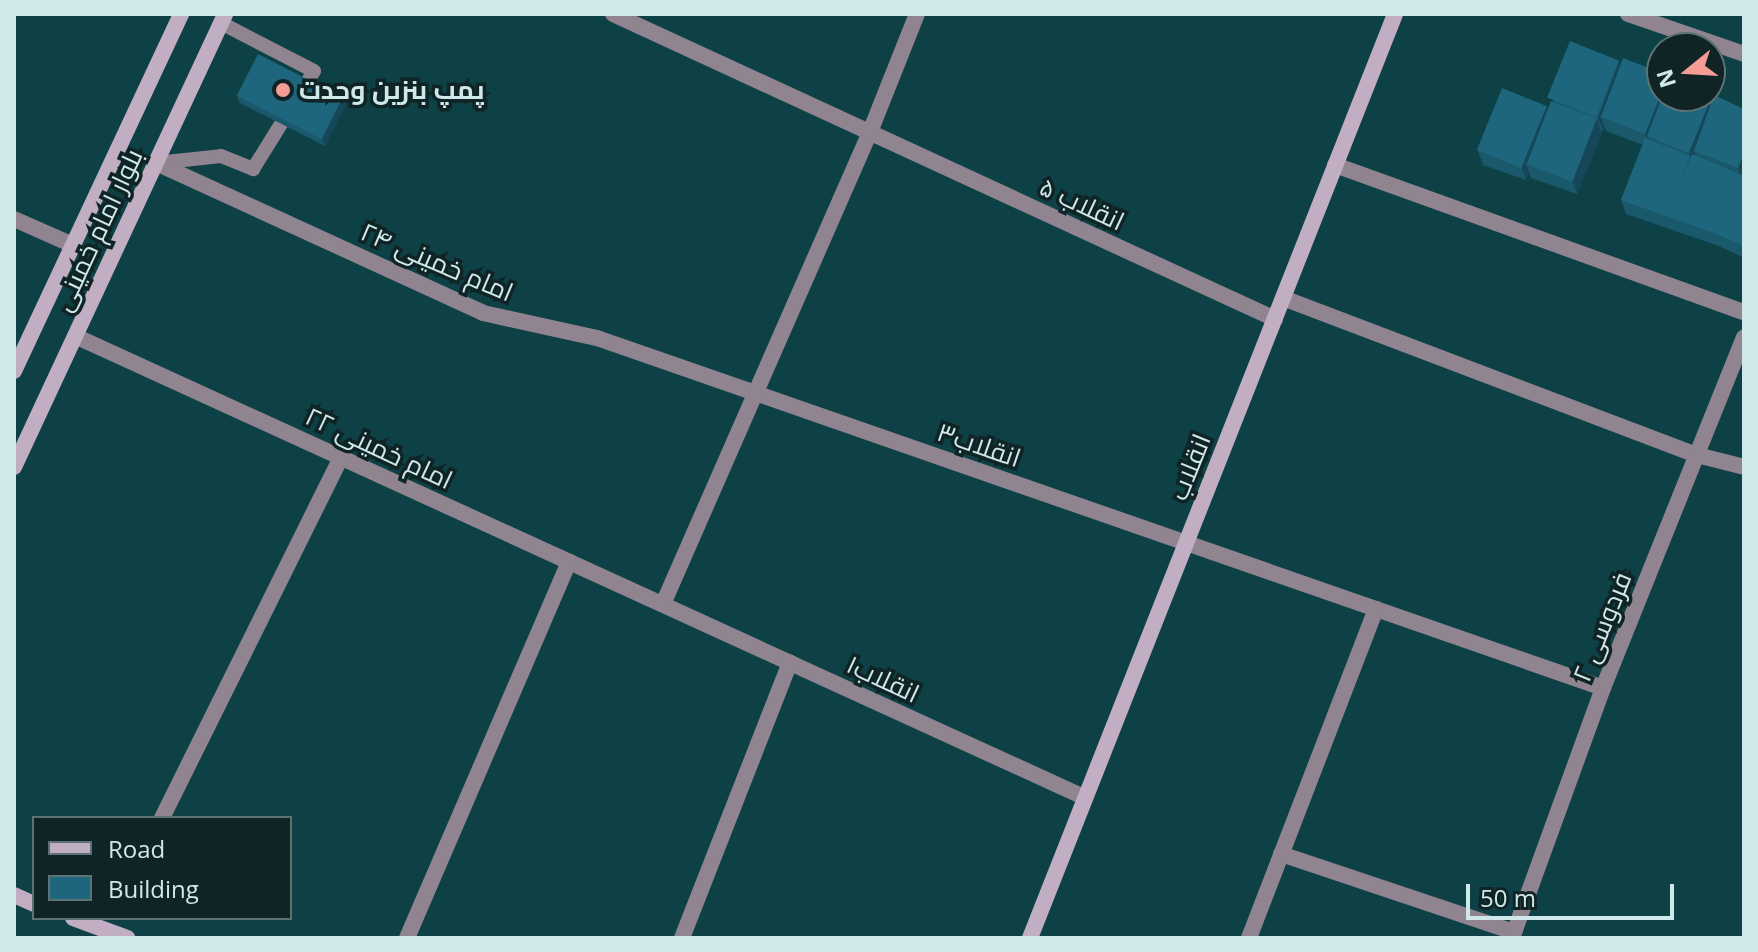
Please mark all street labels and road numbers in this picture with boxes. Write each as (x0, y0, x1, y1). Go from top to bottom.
street label: بلوار امام خمینی (47, 144, 149, 316)
street label: انقلاب ۵ (1035, 171, 1129, 237)
street label: امام خمینی ۲۴ (356, 216, 518, 308)
street label: امام خمینی ۲۲ (300, 400, 458, 496)
street label: انقلاب۳ (933, 416, 1025, 474)
street label: انقلاب (1163, 429, 1217, 505)
street label: فردوسی ۲ (1566, 568, 1638, 686)
street label: انقلاب۱ (842, 649, 924, 709)

